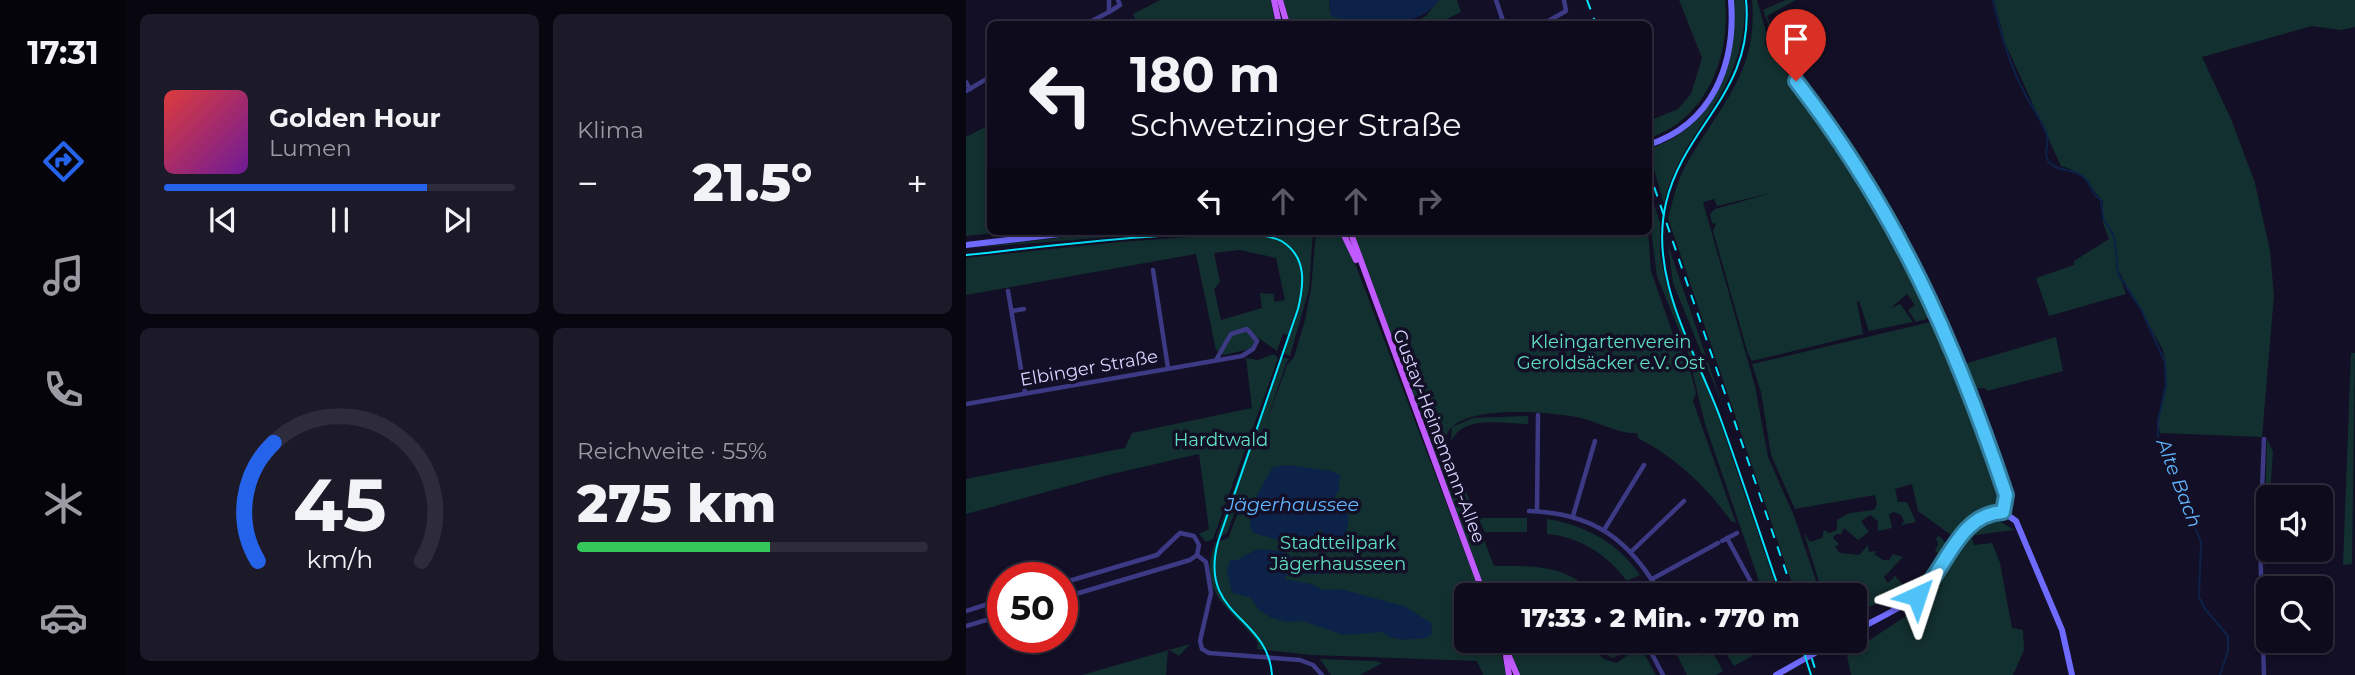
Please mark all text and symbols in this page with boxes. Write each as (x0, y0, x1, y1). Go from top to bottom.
pin (1766, 9, 1826, 81)
icon: arrive (1777, 20, 1815, 58)
text: 17:31 (27, 33, 99, 72)
text: 180 m (1130, 45, 1280, 104)
icon: left (1015, 49, 1106, 140)
text: Golden Hour (269, 102, 441, 134)
text: Schwetzinger Straße (1130, 105, 1462, 144)
text: Klima (577, 116, 644, 144)
text: Lumen (269, 134, 352, 162)
icon: directions (39, 137, 88, 186)
text: 21.5° (693, 151, 813, 214)
text: − (577, 160, 599, 207)
text: + (906, 160, 928, 207)
icon: left (1191, 182, 1229, 220)
icon: ahead (1264, 182, 1302, 220)
icon: ahead (1337, 182, 1375, 220)
icon: right (1410, 182, 1448, 220)
icon: previous (204, 201, 242, 239)
icon: pause (321, 201, 359, 239)
icon: next (438, 201, 476, 239)
icon: music (39, 251, 88, 300)
street label: Gustav-Heinemann-Allee (1388, 326, 1490, 546)
park label: Kleingartenverein Geroldsäcker e.V. Ost (1517, 331, 1705, 374)
street label: Elbinger Straße (1018, 345, 1160, 391)
icon: phone (39, 365, 88, 414)
park label: Hardtwald (1174, 429, 1268, 451)
water label: Alte Bach (2151, 434, 2206, 531)
text: Reichweite · 55% (577, 437, 767, 465)
text: 45 (293, 461, 386, 549)
text: 275 km (577, 472, 776, 535)
icon: climate (39, 479, 88, 528)
map controls (2256, 485, 2333, 653)
button: sound (2256, 485, 2333, 562)
water label: Jägerhaussee (1224, 493, 1359, 516)
park label: Stadtteilpark Jägerhausseen (1269, 532, 1406, 575)
text: km/h (306, 543, 373, 573)
position arrow (1880, 559, 1954, 633)
speed limit sign: 50 (987, 562, 1078, 653)
button: search (2256, 576, 2333, 653)
icon: car (39, 593, 88, 642)
text: 17:33 · 2 Min. · 770 m (1521, 602, 1800, 634)

